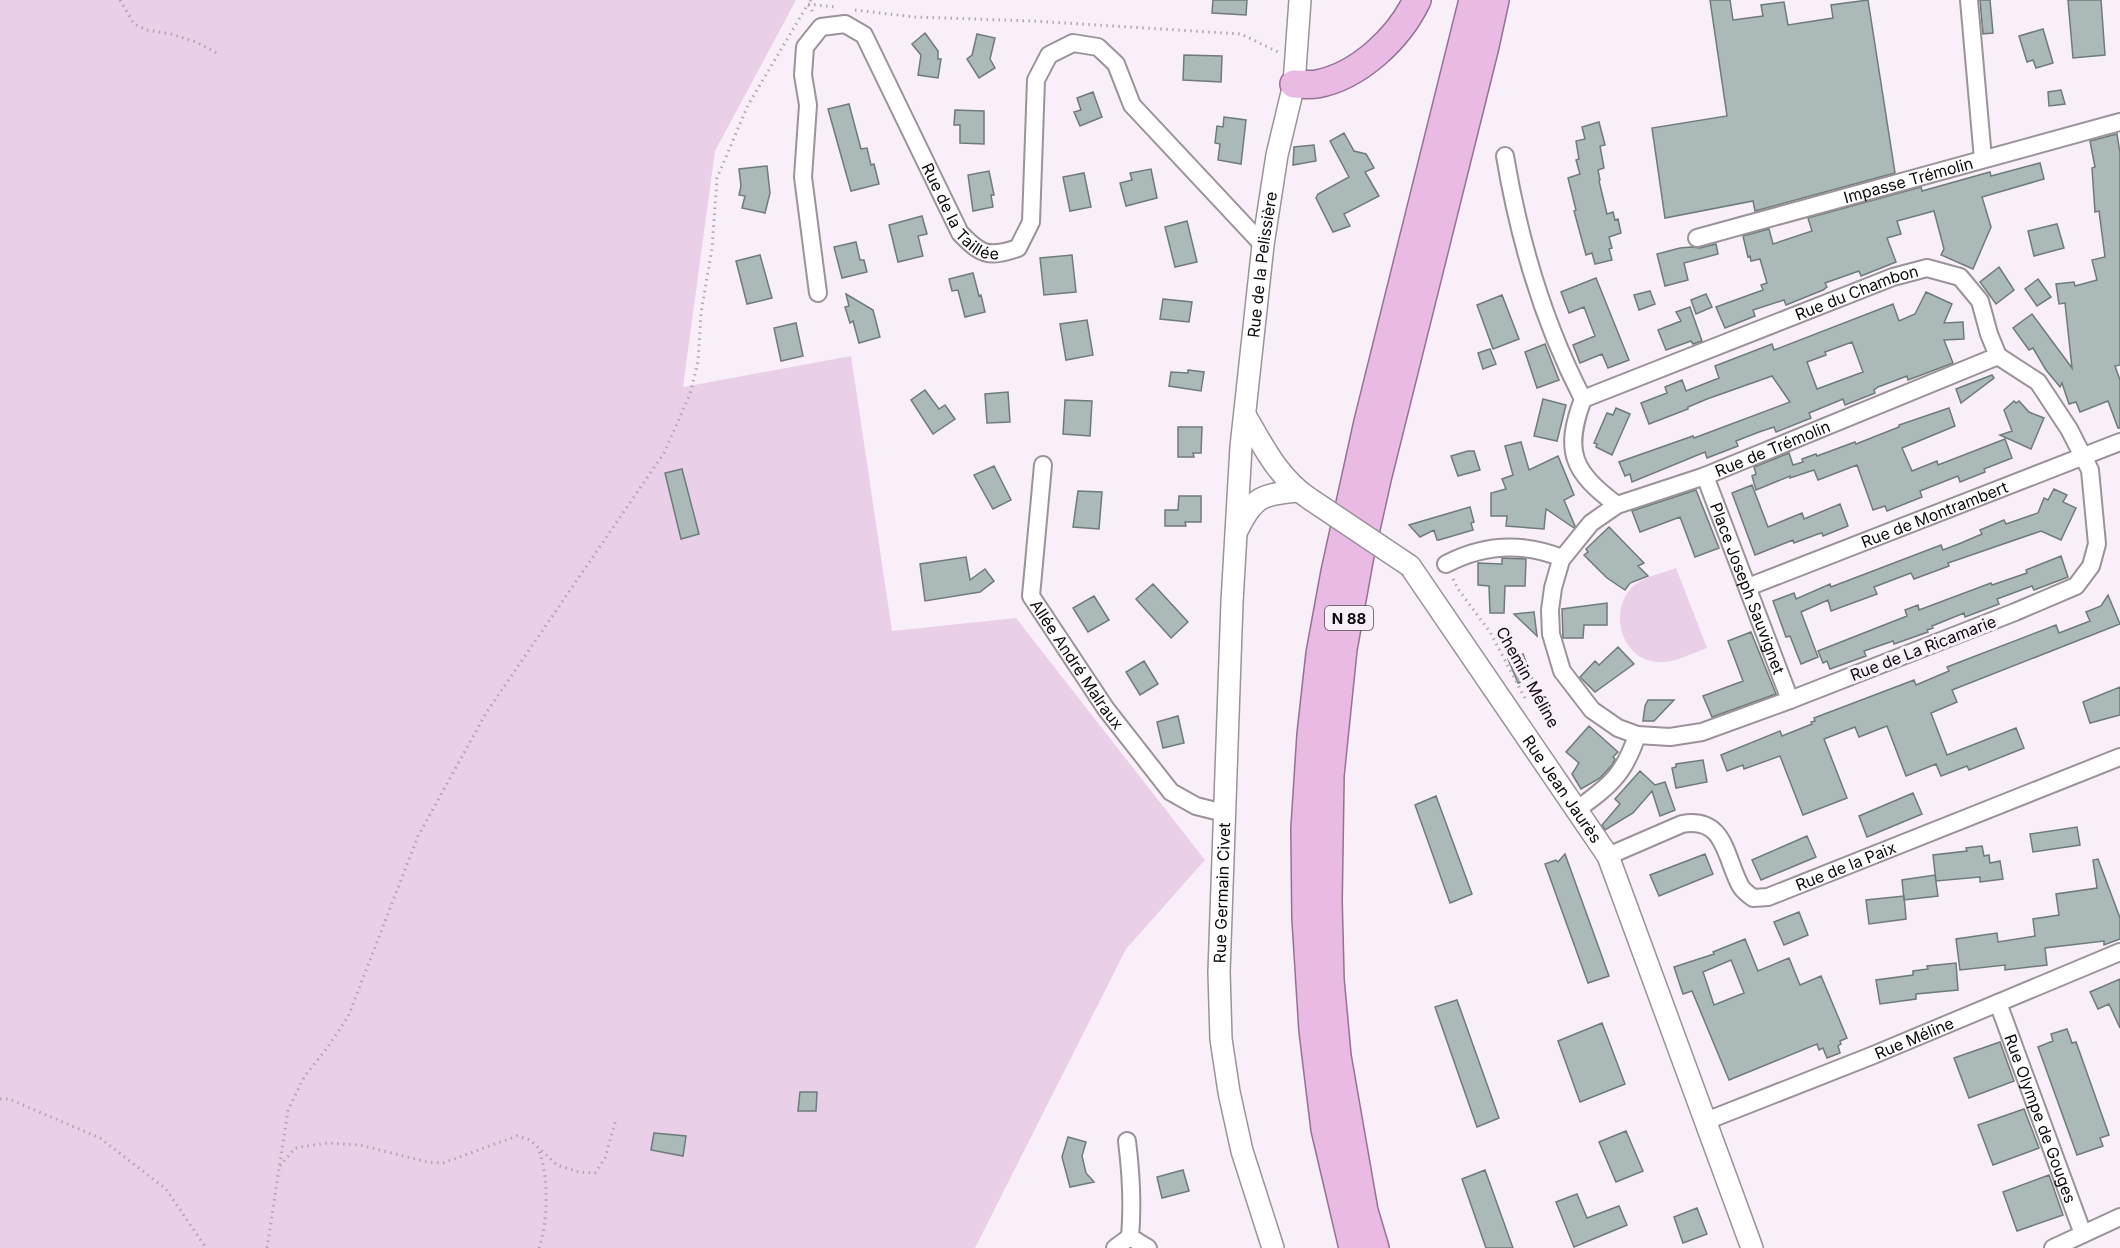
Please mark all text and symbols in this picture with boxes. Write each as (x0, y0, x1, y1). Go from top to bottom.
street label: Impasse Trémolin (1841, 153, 1975, 207)
street label: Rue de la Taillée (917, 159, 999, 264)
street label: Rue de la Pelissière (1243, 190, 1281, 339)
street label: Rue du Chambon (1792, 261, 1921, 325)
street label: Rue de Trémolin (1712, 416, 1833, 481)
street label: Rue de Montrambert (1858, 477, 2010, 552)
street label: Place Joseph Sauvignet (1706, 500, 1789, 677)
street label: Allée André Malraux (1026, 596, 1128, 733)
road number: N 88 (1325, 606, 1373, 630)
street label: Rue de La Ricamarie (1847, 611, 1999, 685)
street label: Chemin Méline (1492, 623, 1564, 731)
street label: Rue Jean Jaurès (1518, 731, 1606, 847)
street label: Rue Germain Civet (1209, 822, 1234, 964)
street label: Rue de la Paix (1792, 837, 1899, 895)
street label: Rue Méline (1871, 1013, 1957, 1063)
street label: Rue Olympe de Gouges (2000, 1031, 2081, 1206)

